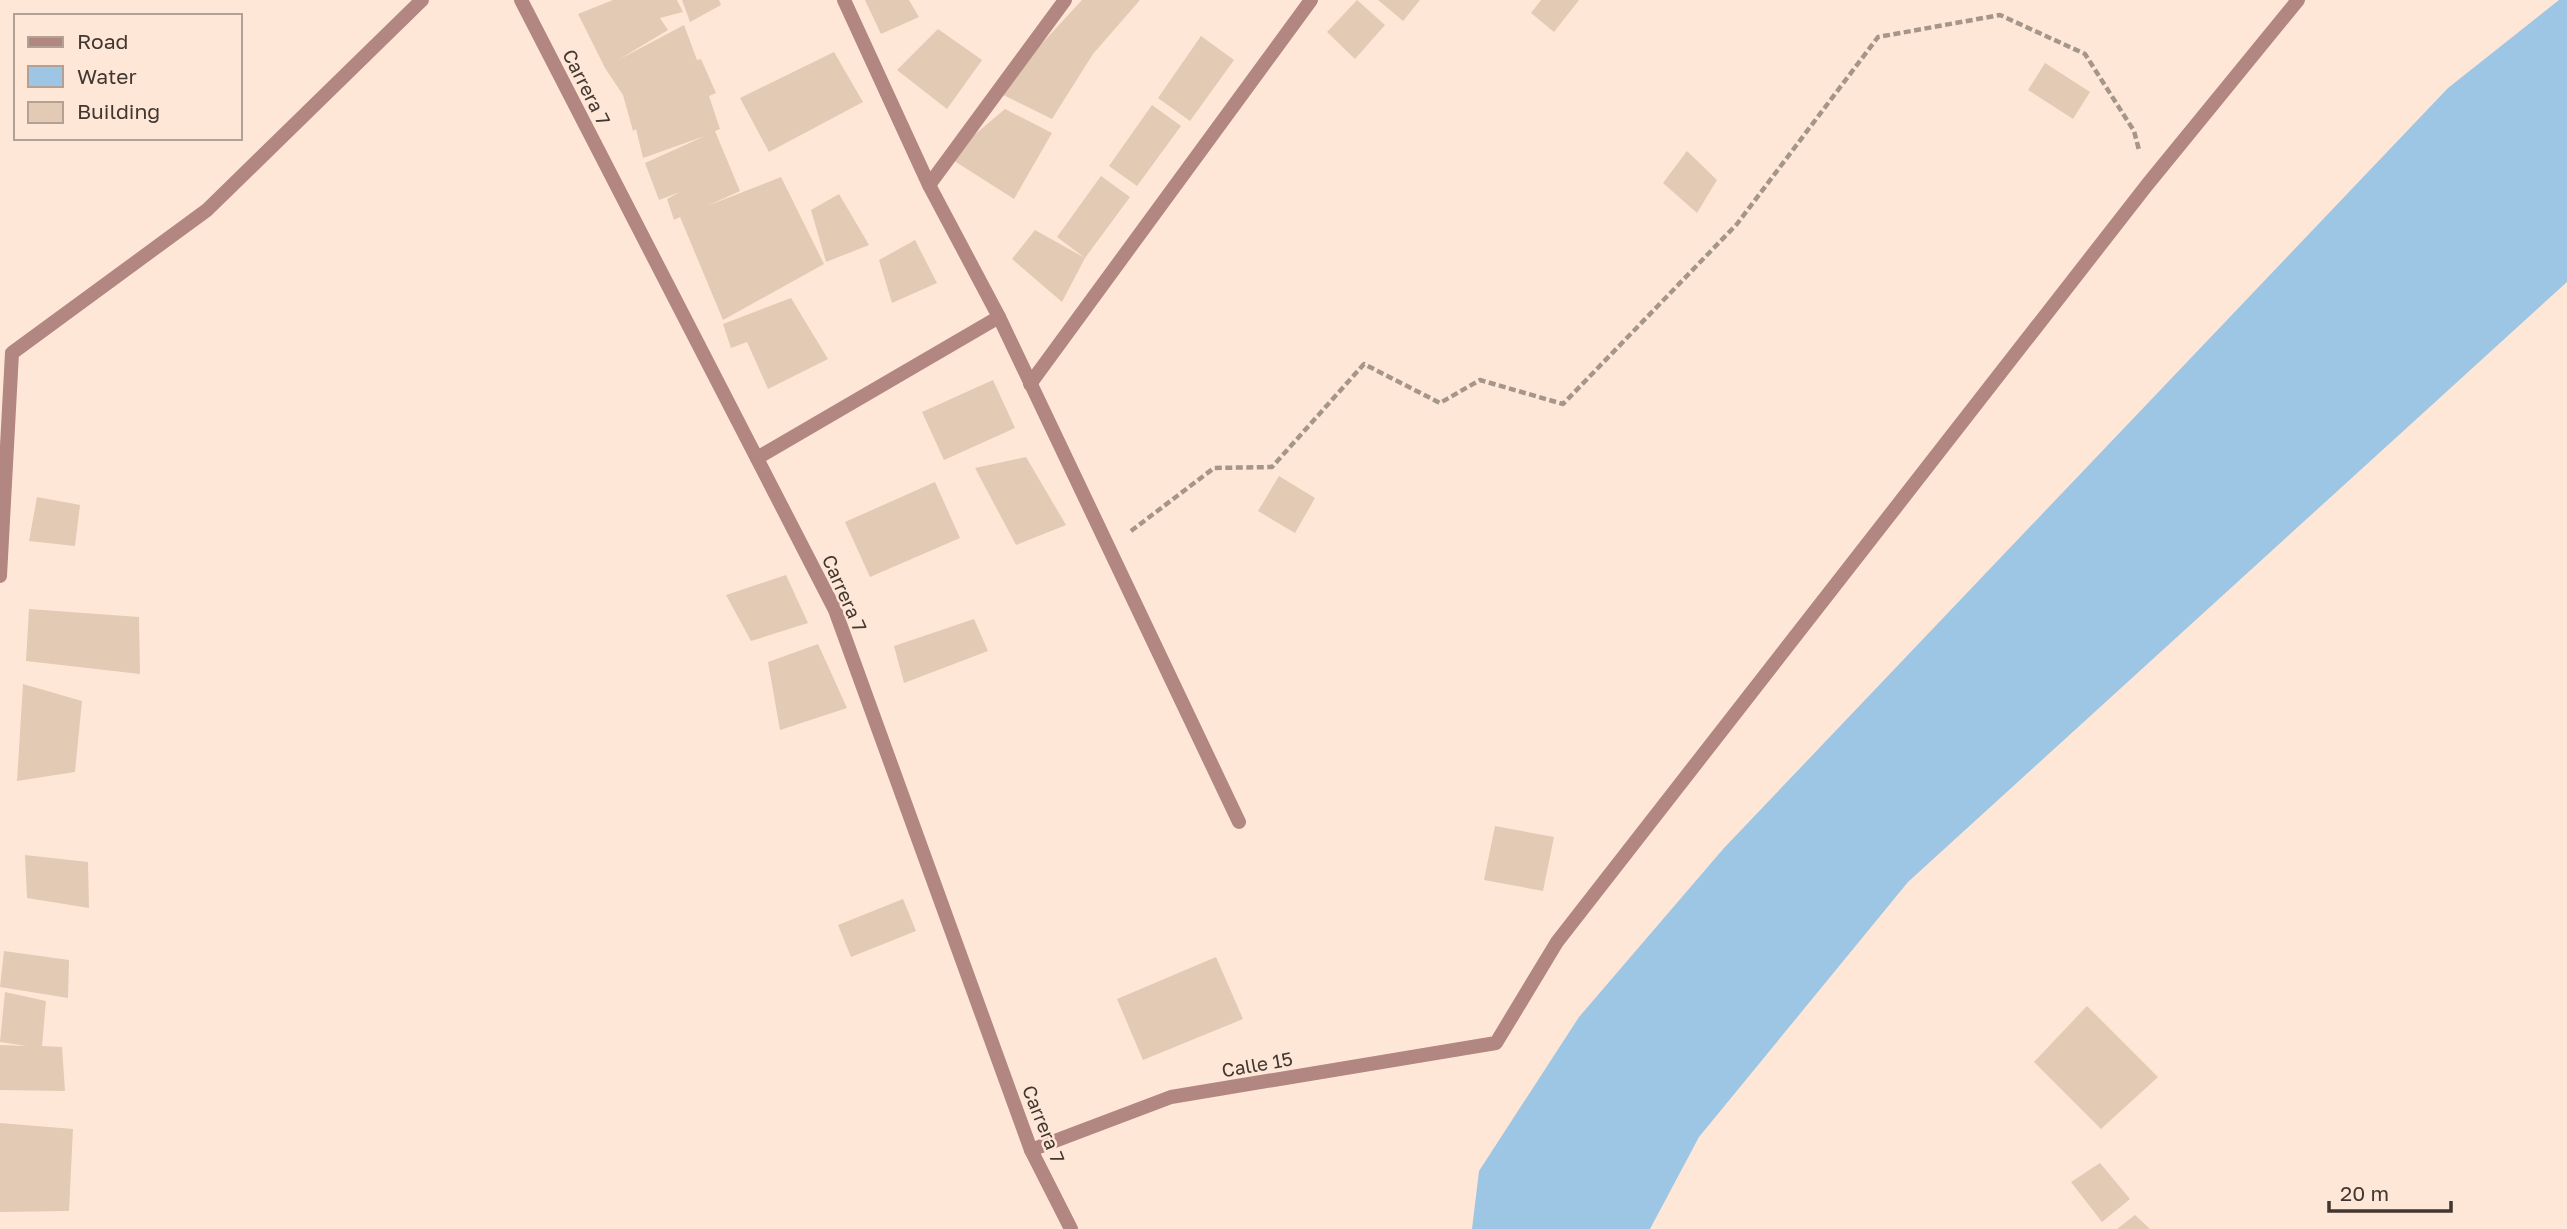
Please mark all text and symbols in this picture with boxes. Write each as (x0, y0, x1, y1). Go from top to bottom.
legend (14, 14, 242, 140)
text: Road (77, 28, 128, 54)
street label: Carrera 7 (558, 45, 616, 129)
text: Water (77, 63, 137, 89)
text: Building (77, 98, 160, 124)
street label: Carrera 7 (818, 551, 872, 635)
street label: Calle 15 (1220, 1046, 1294, 1082)
street label: Carrera 7 (1018, 1082, 1070, 1166)
scale bar (2329, 1170, 2452, 1214)
text: 20 m (2340, 1180, 2389, 1206)

